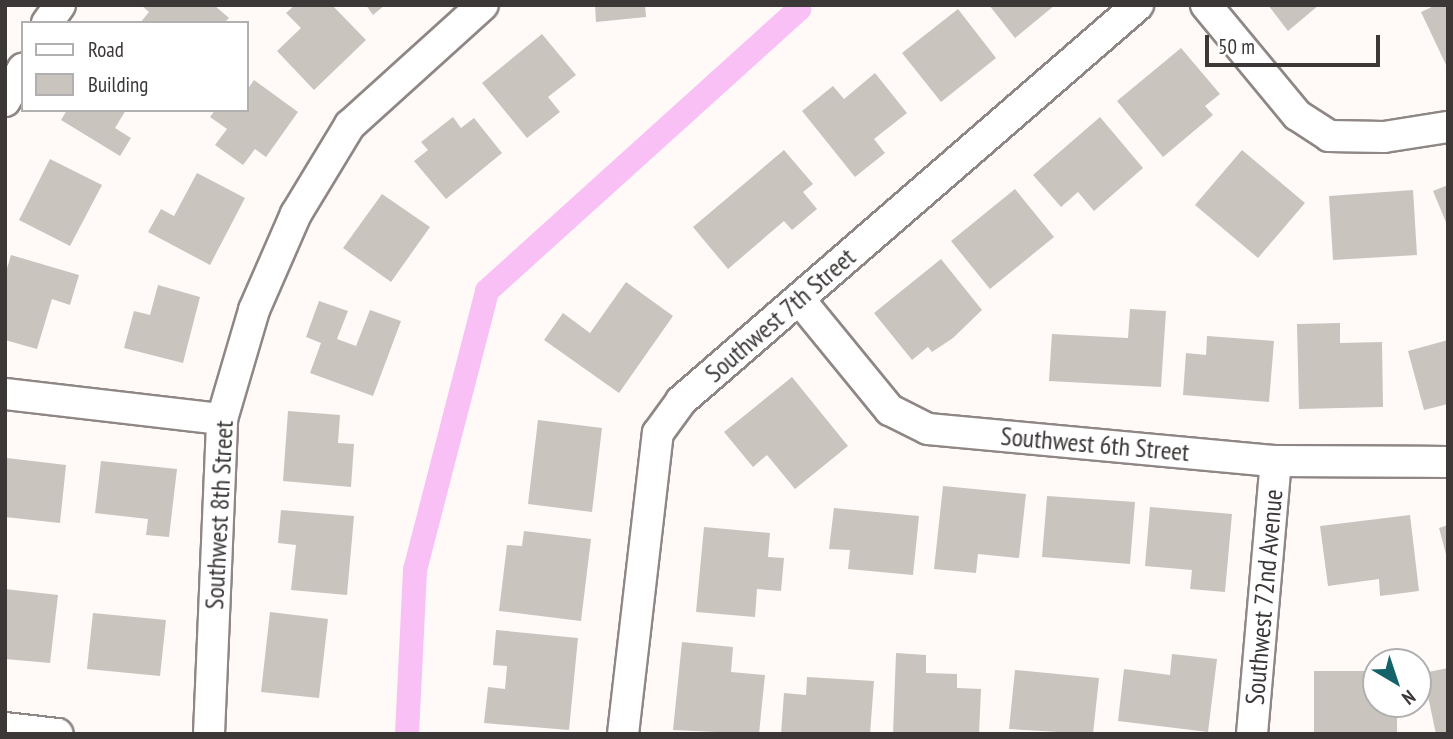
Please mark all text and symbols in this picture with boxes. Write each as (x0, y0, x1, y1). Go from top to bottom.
legend (21, 21, 248, 112)
scale bar (1208, 21, 1383, 65)
text: 50 m (1218, 33, 1255, 60)
text: Road (88, 36, 124, 63)
text: Building (88, 71, 148, 98)
street label: Southwest 7th Street (698, 241, 862, 389)
street label: Southwest 8th Street (198, 420, 240, 610)
street label: Southwest 6th Street (999, 420, 1191, 468)
street label: Southwest 72nd Avenue (1239, 488, 1289, 706)
north arrow (1362, 648, 1432, 718)
text: N (1397, 685, 1421, 710)

